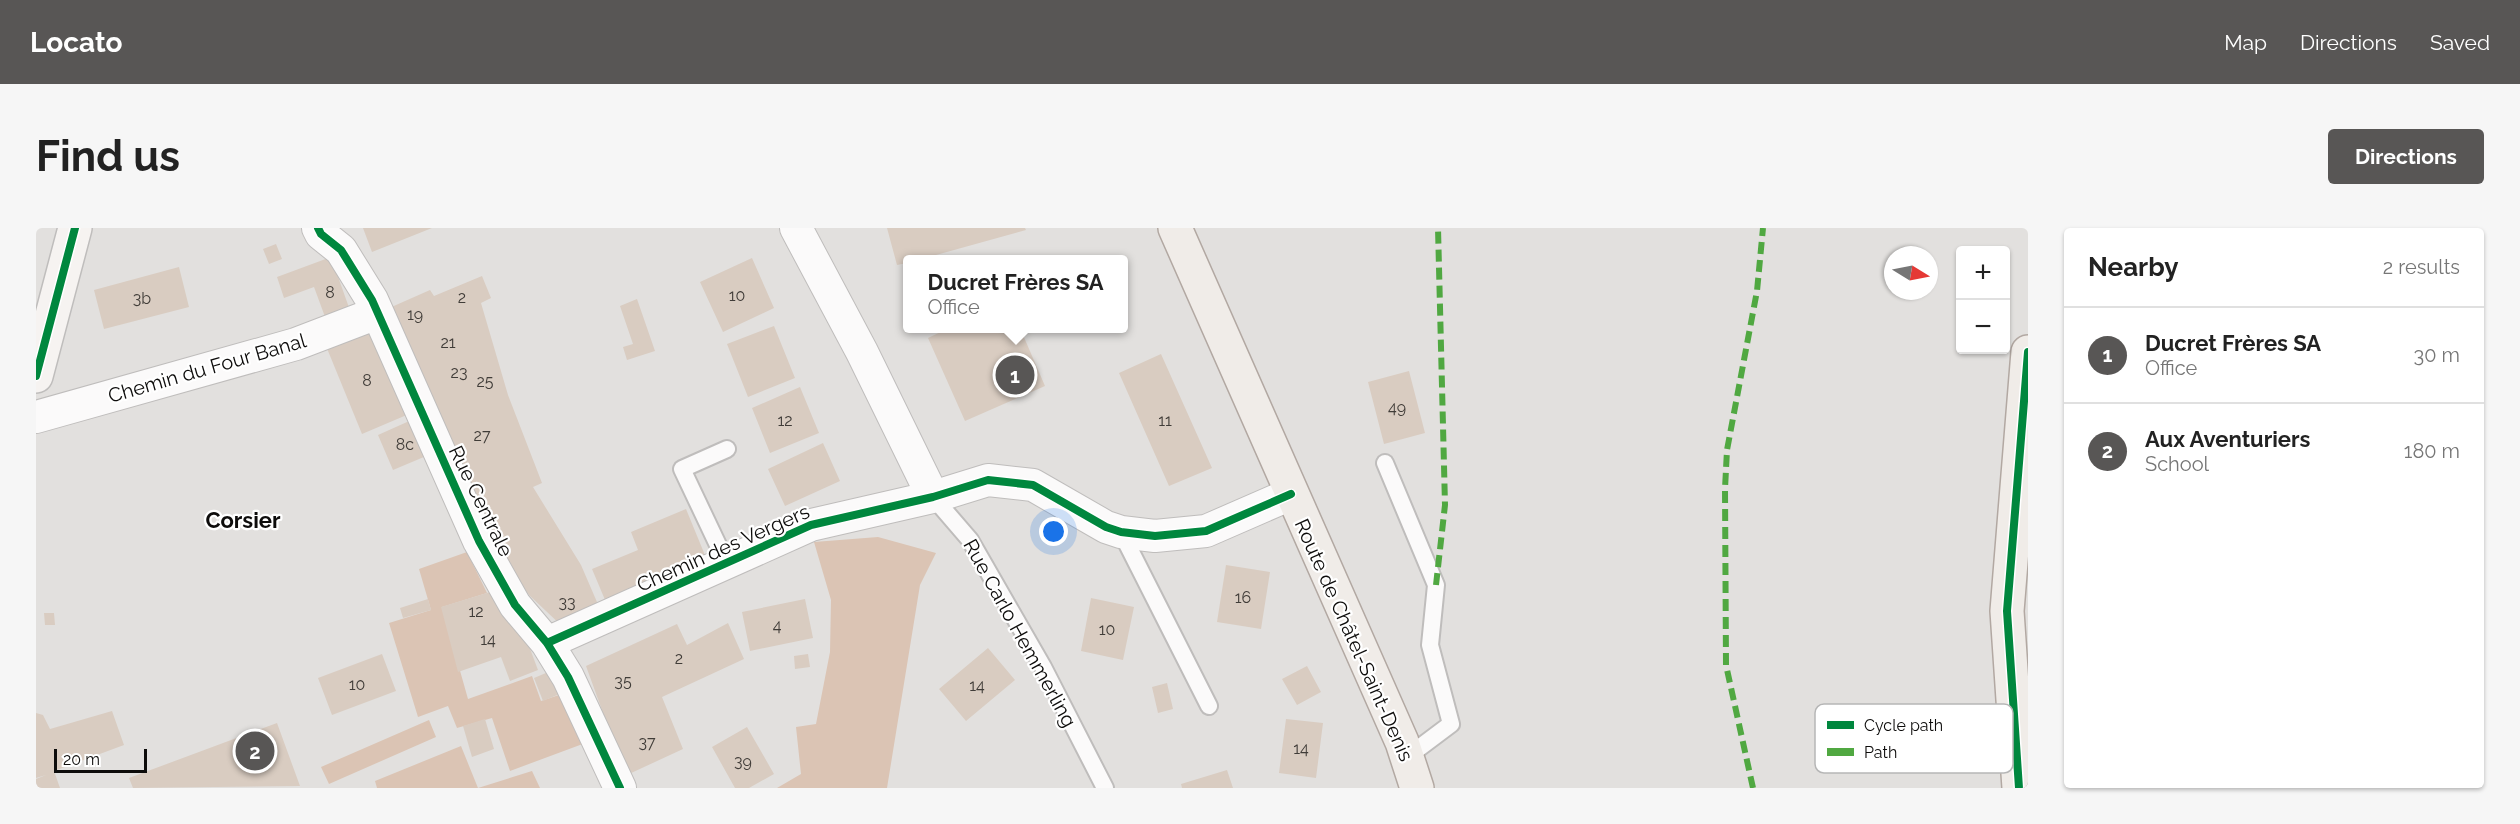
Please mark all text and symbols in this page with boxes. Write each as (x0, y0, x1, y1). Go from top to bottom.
text: Locato (30, 26, 122, 59)
text: Map (2224, 30, 2267, 55)
text: Directions (2300, 30, 2397, 55)
text: Saved (2430, 30, 2490, 55)
button: Directions (2328, 129, 2484, 184)
text: Find us (36, 132, 180, 181)
north arrow (1884, 246, 1938, 300)
map controls (1956, 246, 2010, 354)
button: + (1956, 246, 2010, 300)
text: Nearby (2088, 252, 2178, 282)
popup (903, 255, 1128, 333)
text: 2 results (2383, 255, 2460, 279)
text: Ducret Frères SA (927, 269, 1104, 295)
house number: 8 (325, 283, 335, 302)
house number: 10 (729, 286, 745, 305)
house number: 2 (458, 288, 466, 307)
house number: 3b (133, 289, 151, 308)
text: Office (927, 295, 980, 319)
button: − (1956, 300, 2010, 354)
house number: 19 (407, 305, 423, 324)
street label: Chemin du Four Banal (105, 328, 309, 408)
text: Ducret Frères SA (2145, 330, 2321, 356)
house number: 21 (440, 333, 456, 352)
text: 1 (2103, 343, 2112, 367)
text: 30 m (2414, 343, 2460, 367)
pin: 1 (996, 352, 1034, 398)
text: Office (2145, 356, 2197, 380)
house number: 23 (451, 363, 467, 382)
house number: 8 (362, 371, 372, 390)
house number: 25 (476, 372, 494, 391)
house number: 49 (1388, 398, 1406, 417)
house number: 12 (777, 411, 793, 430)
house number: 11 (1158, 411, 1172, 430)
house number: 27 (474, 426, 491, 445)
text: Aux Aventuriers (2145, 426, 2310, 452)
house number: 8c (396, 435, 414, 454)
text: 2 (2102, 439, 2113, 463)
text: 180 m (2404, 439, 2460, 463)
street label: Rue Centrale (444, 442, 518, 561)
text: School (2145, 452, 2209, 476)
street label: Chemin des Vergers (633, 499, 813, 597)
district label: Corsier (205, 507, 281, 533)
street label: Route de Châtel-Saint-Denis (1290, 515, 1418, 765)
your location (1039, 517, 1068, 546)
street label: Rue Carlo Hemmerling (958, 535, 1082, 731)
house number: 16 (1235, 588, 1251, 607)
house number: 33 (558, 593, 576, 612)
house number: 12 (468, 602, 484, 621)
house number: 4 (773, 616, 782, 635)
house number: 10 (1099, 620, 1115, 639)
house number: 14 (480, 630, 496, 649)
house number: 2 (675, 649, 683, 668)
house number: 35 (614, 672, 632, 691)
house number: 10 (349, 675, 365, 694)
house number: 14 (969, 676, 985, 695)
legend (1815, 704, 2013, 773)
text: Cycle path (1864, 716, 1943, 735)
pin: 2 (236, 728, 274, 774)
house number: 37 (638, 733, 656, 752)
house number: 14 (1293, 739, 1309, 758)
text: Path (1864, 743, 1897, 762)
scale bar (54, 746, 147, 774)
text: 20 m (63, 750, 100, 769)
house number: 39 (734, 752, 752, 771)

